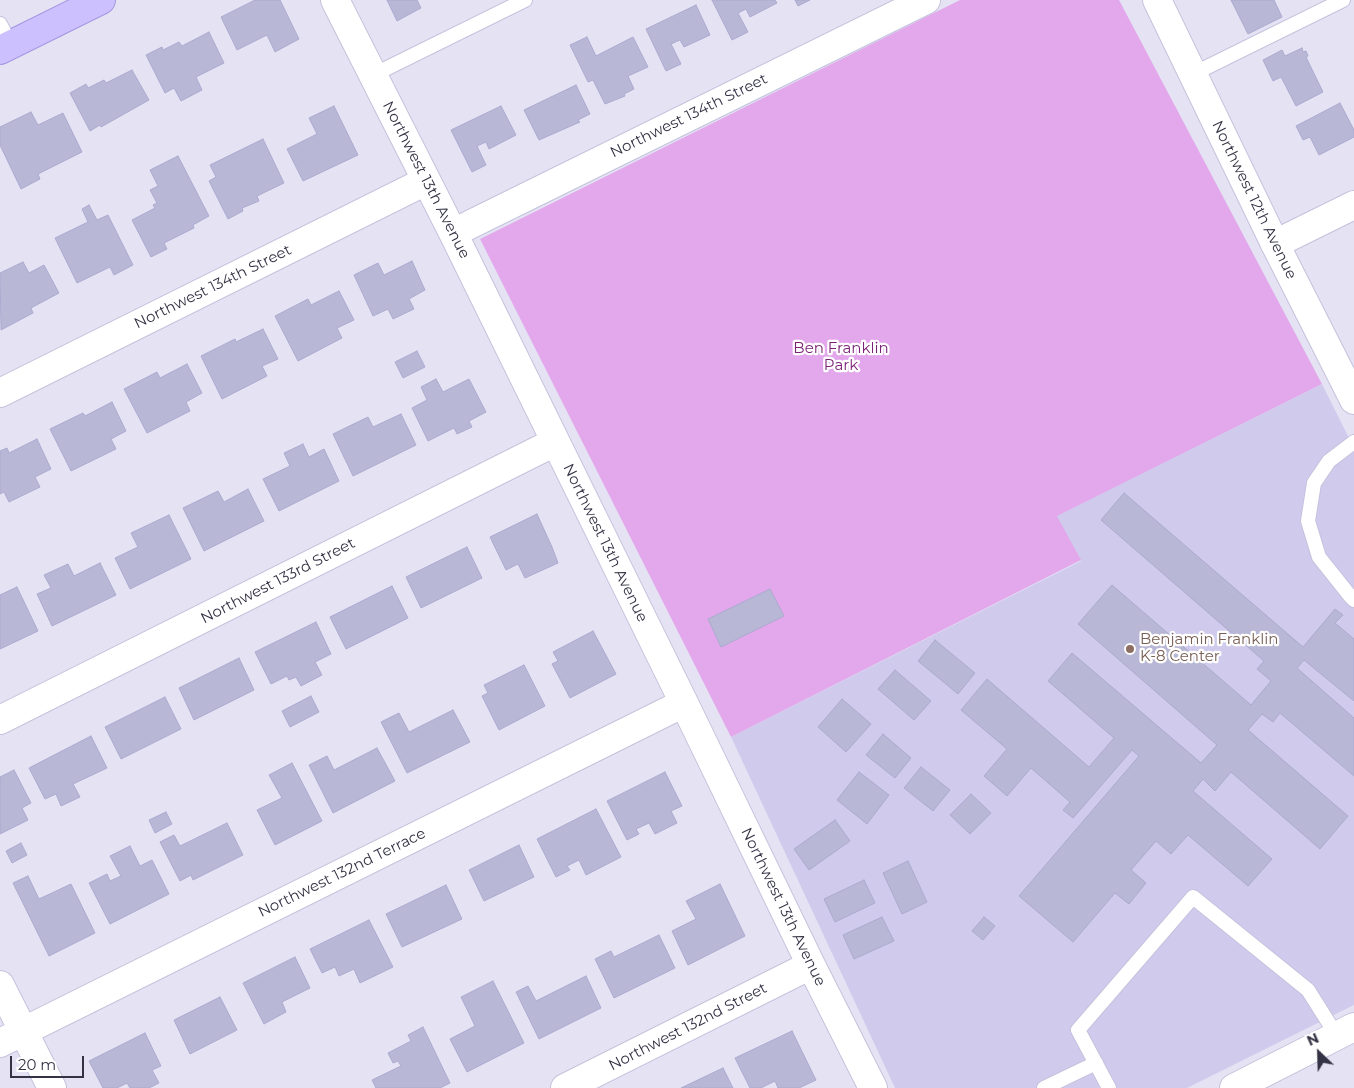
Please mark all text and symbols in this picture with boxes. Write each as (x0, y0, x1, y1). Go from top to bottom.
street label: Northwest 134th Street (607, 70, 771, 162)
street label: Northwest 13th Avenue (379, 98, 473, 262)
street label: Northwest 12th Avenue (1208, 118, 1300, 282)
street label: Northwest 134th Street (131, 241, 295, 333)
park label: Ben Franklin Park (793, 340, 889, 375)
street label: Northwest 13th Avenue (559, 461, 651, 625)
street label: Northwest 133rd Street (198, 534, 358, 628)
place label: Benjamin Franklin K-8 Center (1140, 631, 1278, 666)
marker: Benjamin Franklin K-8 Center (1124, 643, 1136, 655)
street label: Northwest 132nd Terrace (255, 825, 429, 921)
street label: Northwest 13th Avenue (737, 825, 829, 989)
street label: Northwest 132nd Street (606, 979, 770, 1075)
north arrow (1294, 1028, 1344, 1078)
text: N (1304, 1029, 1322, 1050)
scale bar (12, 1046, 86, 1078)
text: 20 m (18, 1055, 56, 1074)

